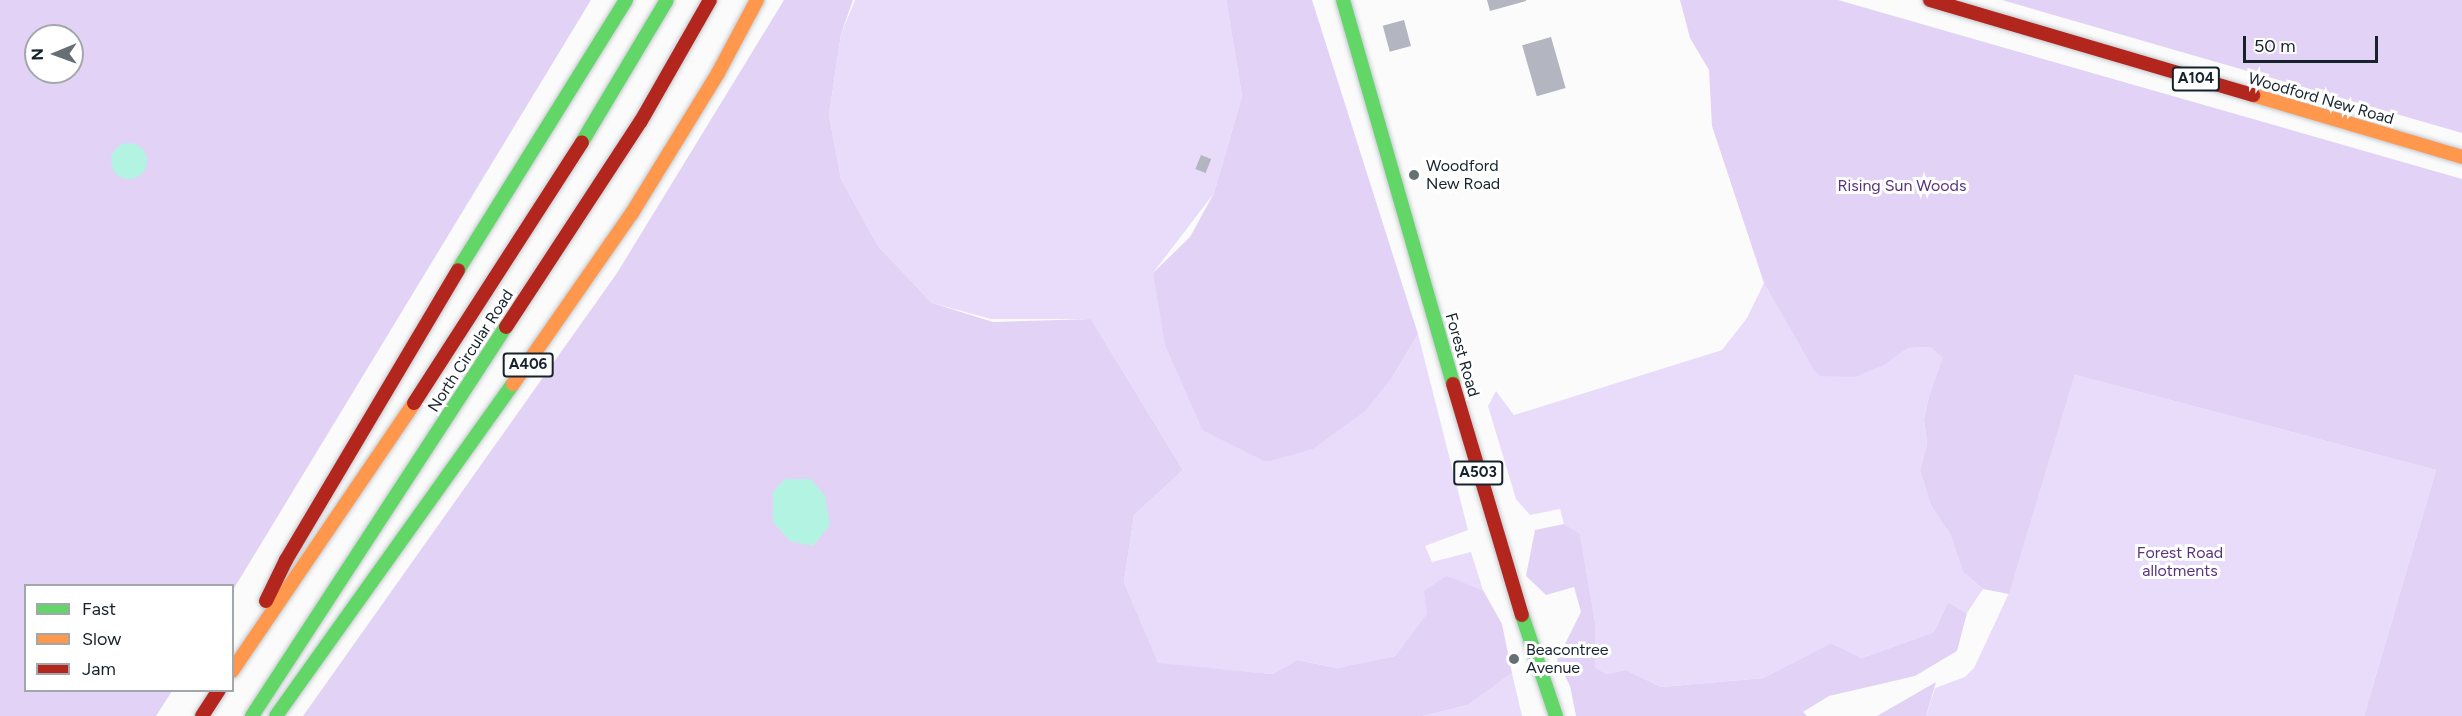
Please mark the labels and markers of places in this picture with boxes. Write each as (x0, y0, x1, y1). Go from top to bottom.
place label: Woodford New Road (1426, 156, 1500, 194)
marker: Woodford New Road (1407, 168, 1421, 182)
place label: Beacontree Avenue (1526, 640, 1608, 678)
marker: Beacontree Avenue (1507, 652, 1521, 666)

